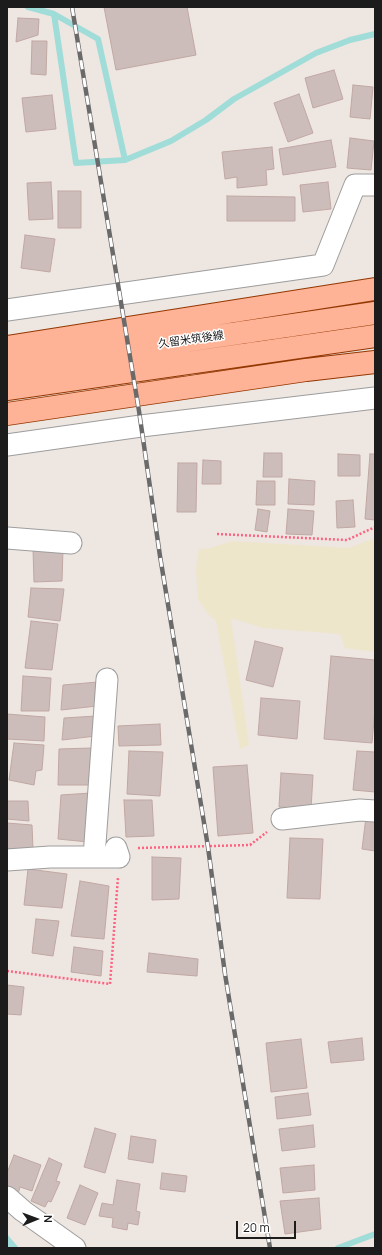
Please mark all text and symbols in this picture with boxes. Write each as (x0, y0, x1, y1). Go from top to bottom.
street label: 久留米筑後線 (157, 329, 225, 351)
north arrow (16, 1199, 56, 1239)
scale bar (238, 1213, 298, 1239)
text: N (41, 1215, 56, 1223)
text: 20 m (243, 1219, 270, 1236)

